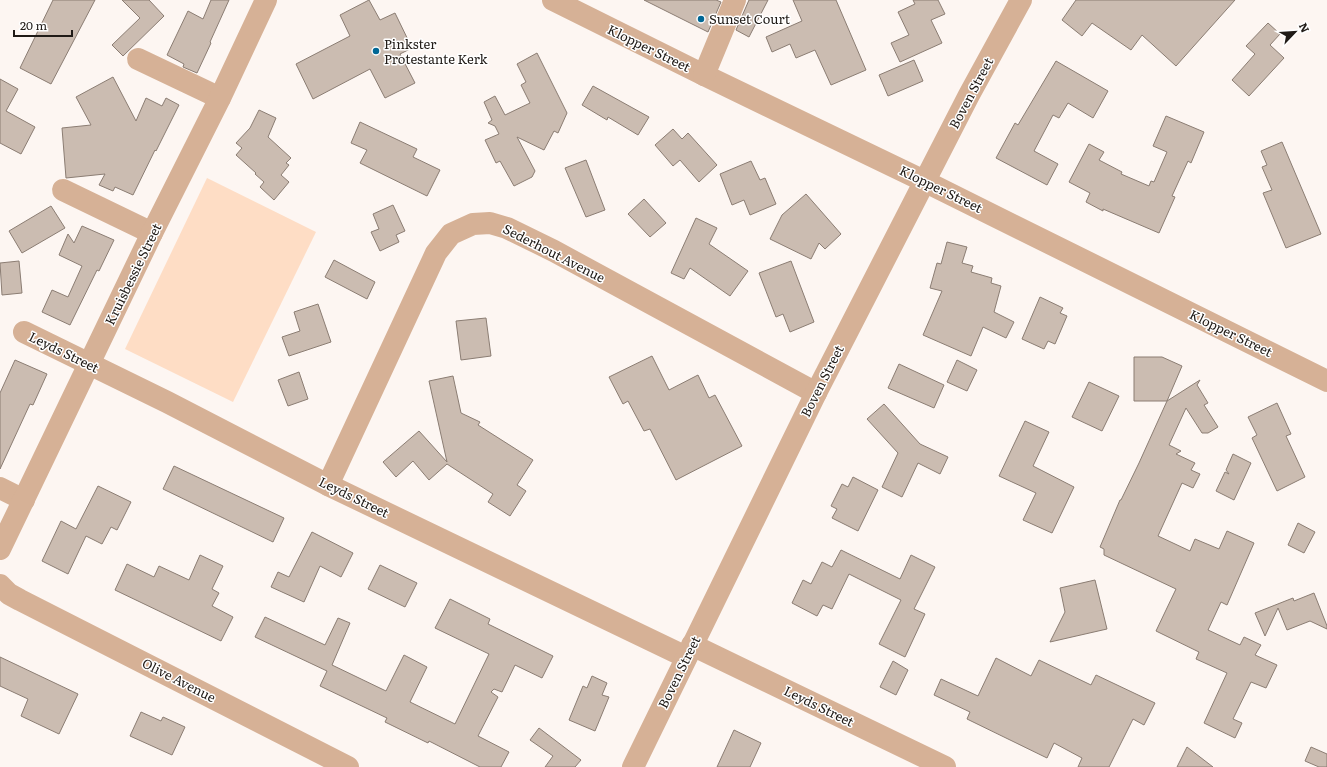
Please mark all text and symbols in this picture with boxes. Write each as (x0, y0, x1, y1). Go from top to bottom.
place label: Sunset Court (709, 9, 791, 28)
scale bar (14, 12, 72, 38)
north arrow (1275, 12, 1315, 52)
marker: Sunset Court (696, 14, 706, 24)
text: 20 m (20, 16, 47, 34)
street label: Klopper Street (605, 19, 694, 76)
text: N (1296, 20, 1314, 35)
place label: Pinkster Protestante Kerk (384, 34, 489, 68)
marker: Pinkster Protestante Kerk (371, 46, 381, 56)
street label: Boven Street (944, 53, 998, 132)
street label: Klopper Street (897, 160, 986, 217)
street label: Kruisbessie Street (100, 219, 166, 328)
street label: Sederhout Avenue (500, 219, 609, 287)
street label: Klopper Street (1187, 304, 1276, 361)
street label: Leyds Street (26, 326, 103, 377)
street label: Boven Street (795, 341, 848, 420)
street label: Leyds Street (316, 471, 393, 522)
street label: Boven Street (653, 632, 705, 711)
street label: Olive Avenue (139, 653, 220, 706)
street label: Leyds Street (781, 680, 858, 731)

